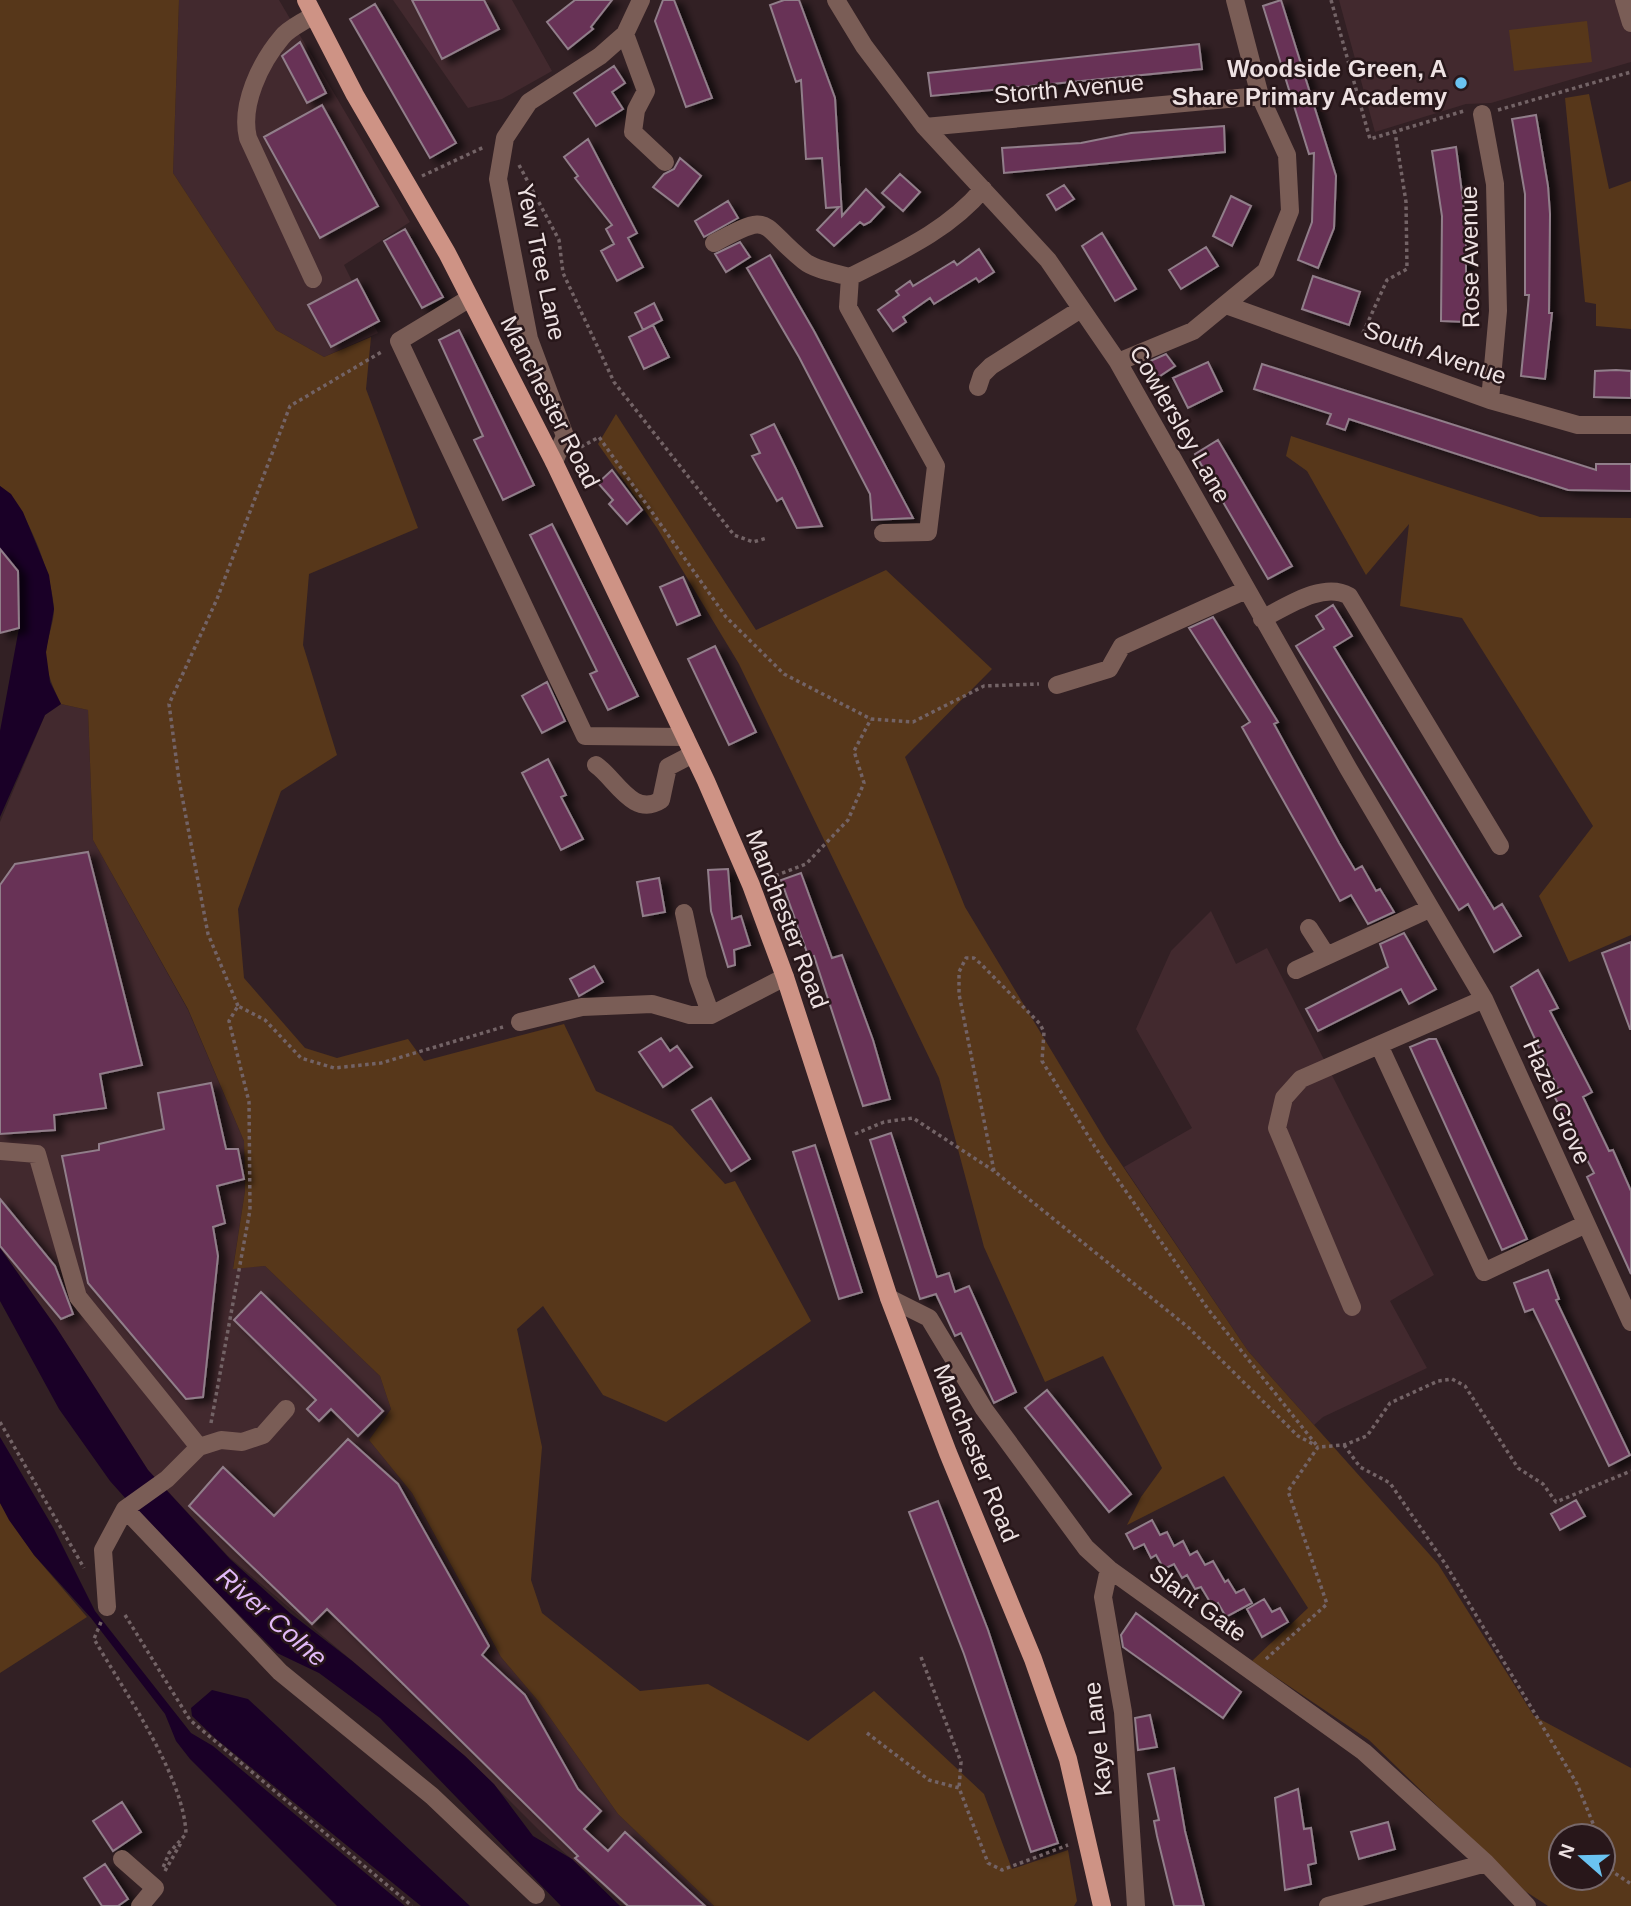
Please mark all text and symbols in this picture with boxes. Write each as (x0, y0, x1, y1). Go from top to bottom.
place label: Woodside Green, A Share Primary Academy (1172, 55, 1448, 110)
street label: Storth Avenue (993, 69, 1145, 109)
marker: Woodside Green, A Share Primary Academy (1453, 75, 1469, 91)
street label: Yew Tree Lane (512, 181, 571, 343)
street label: Rose Avenue (1455, 186, 1484, 328)
street label: Manchester Road (495, 311, 605, 492)
street label: South Avenue (1360, 316, 1510, 390)
street label: Cowlersley Lane (1124, 340, 1236, 507)
street label: Manchester Road (741, 826, 834, 1012)
street label: Hazel Grove (1518, 1035, 1597, 1168)
street label: Manchester Road (928, 1360, 1024, 1546)
street label: Slant Gate (1144, 1558, 1252, 1647)
water label: River Colne (211, 1561, 333, 1673)
street label: Kaye Lane (1078, 1681, 1117, 1798)
north arrow (1547, 1822, 1617, 1892)
text: N (1554, 1841, 1579, 1861)

